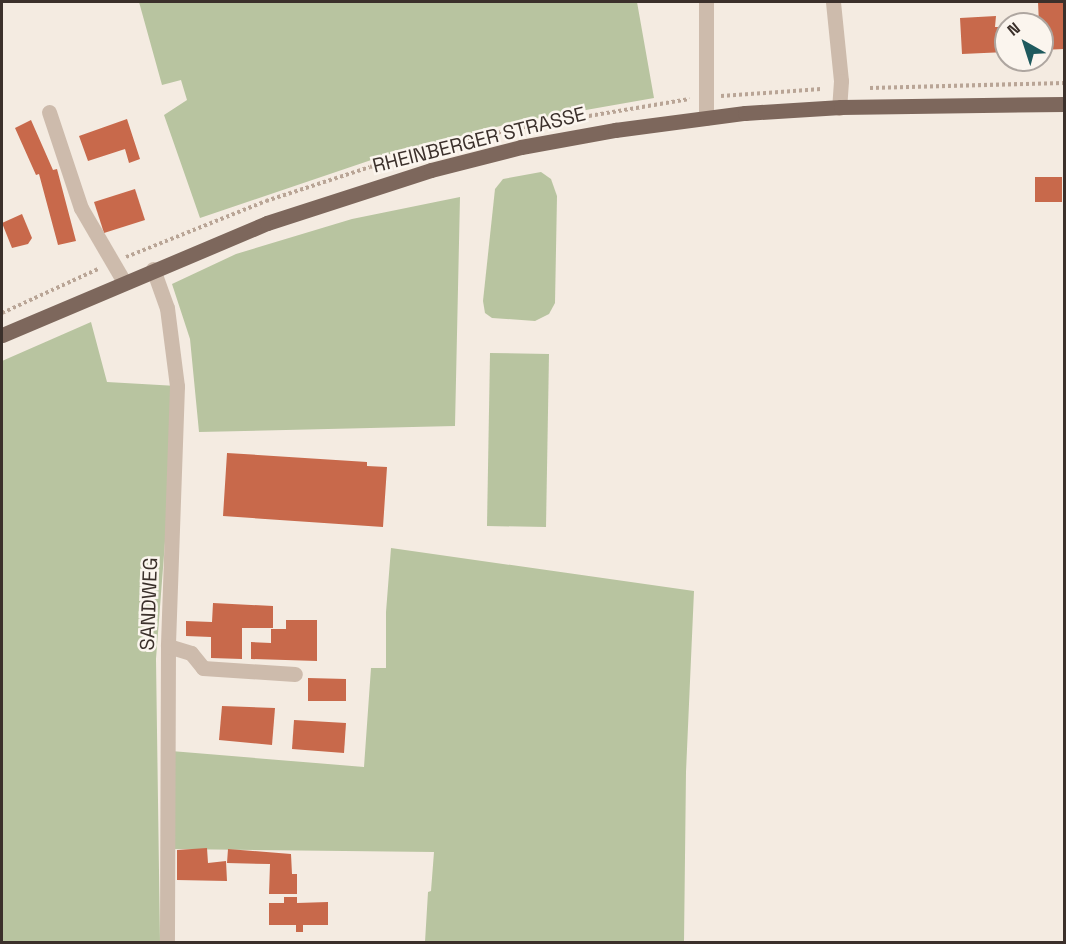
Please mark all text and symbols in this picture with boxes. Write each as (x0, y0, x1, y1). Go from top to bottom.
north arrow (994, 12, 1054, 72)
text: N (1003, 18, 1024, 41)
street label: RHEINBERGER STRASSE (370, 102, 588, 178)
street label: SANDWEG (135, 557, 163, 651)

